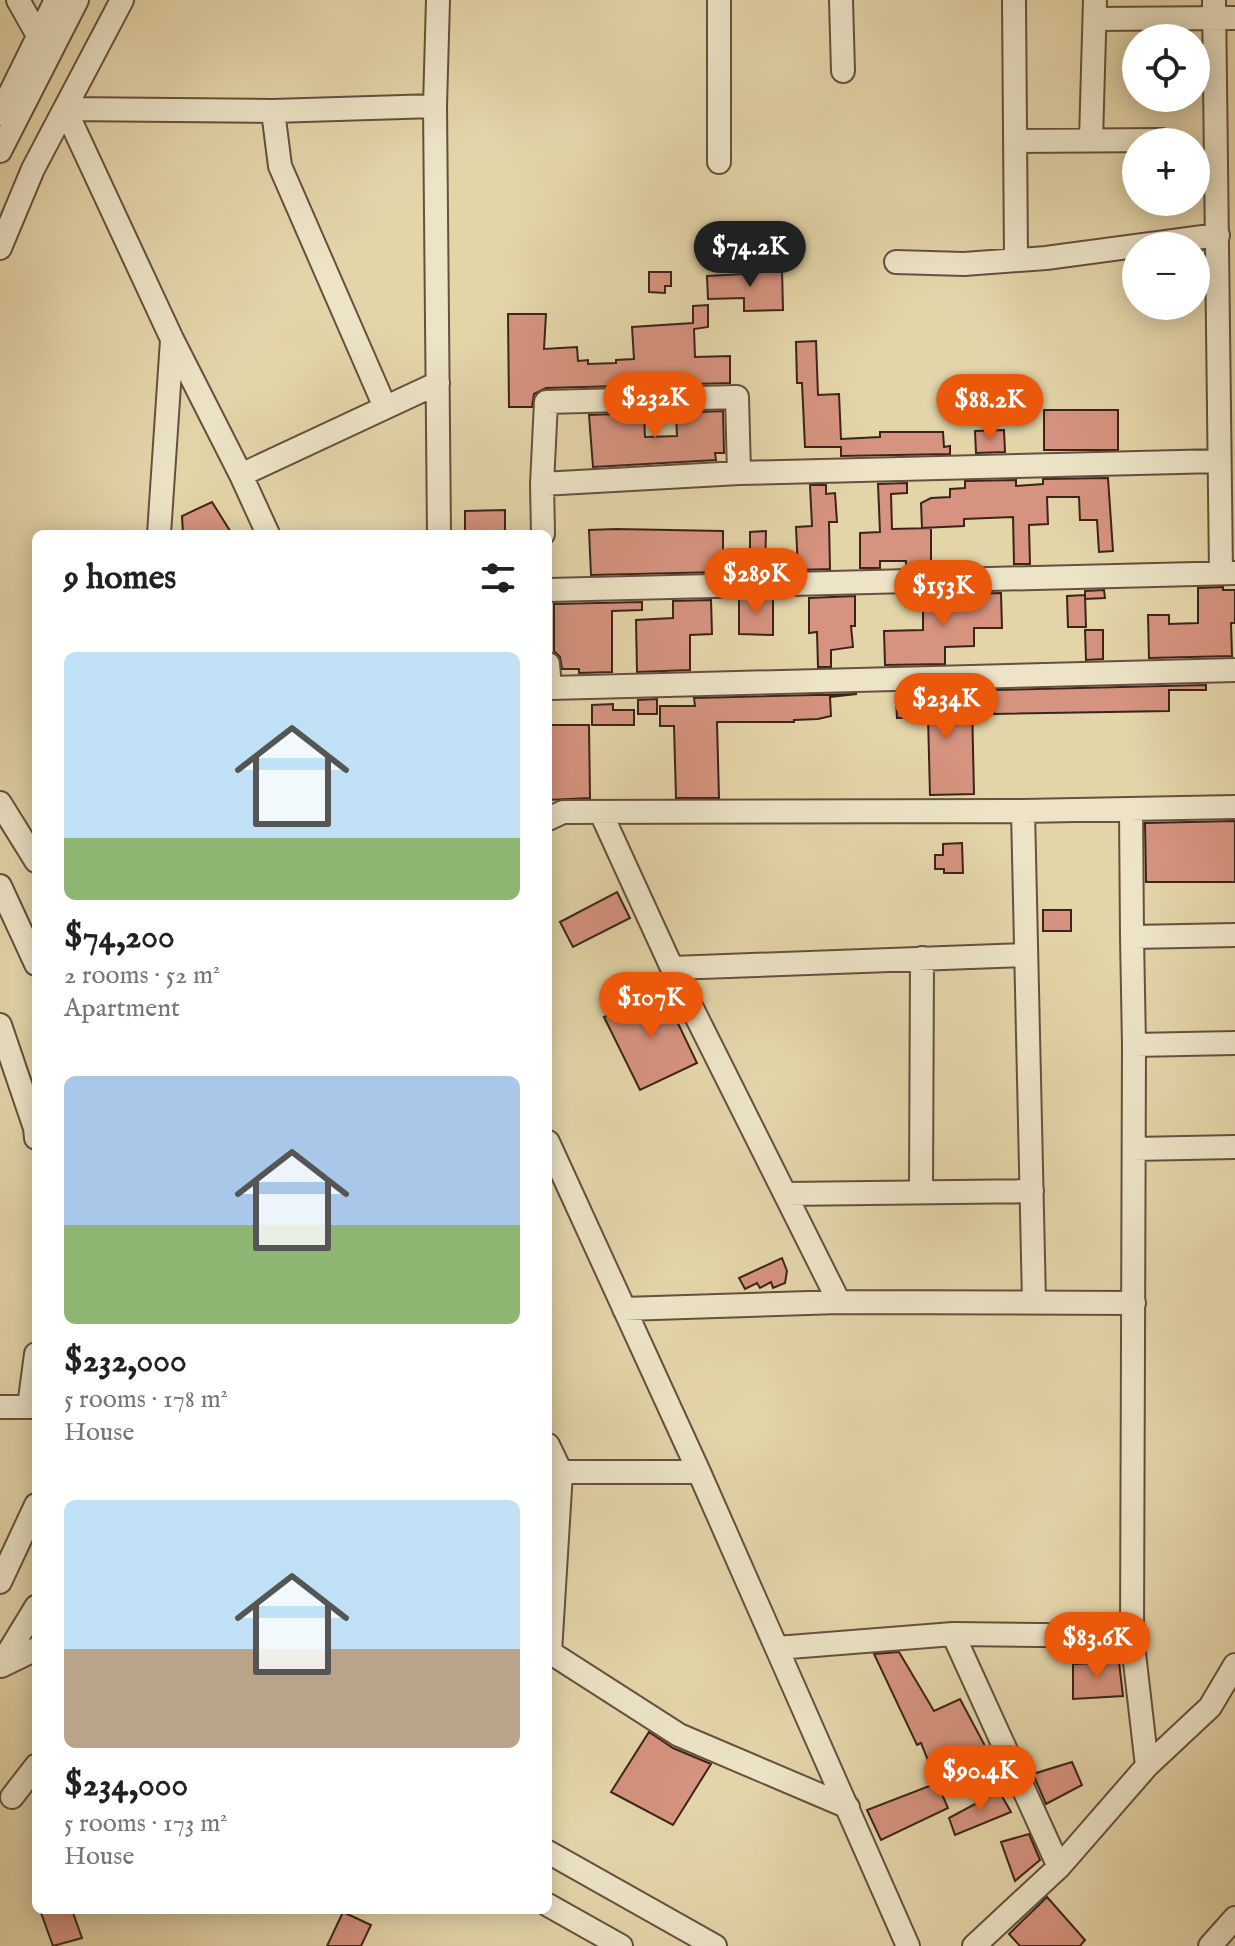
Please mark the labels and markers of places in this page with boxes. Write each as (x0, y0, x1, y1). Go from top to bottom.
pin: $74.2K (685, 221, 815, 289)
pin: $232K (599, 372, 711, 440)
pin: $88.2K (925, 374, 1055, 442)
pin: $289K (700, 548, 812, 616)
pin: $153K (887, 560, 999, 628)
pin: $234K (890, 673, 1002, 741)
pin: $107K (595, 972, 707, 1040)
pin: $83.6K (1032, 1612, 1162, 1680)
pin: $90.4K (915, 1745, 1045, 1813)

